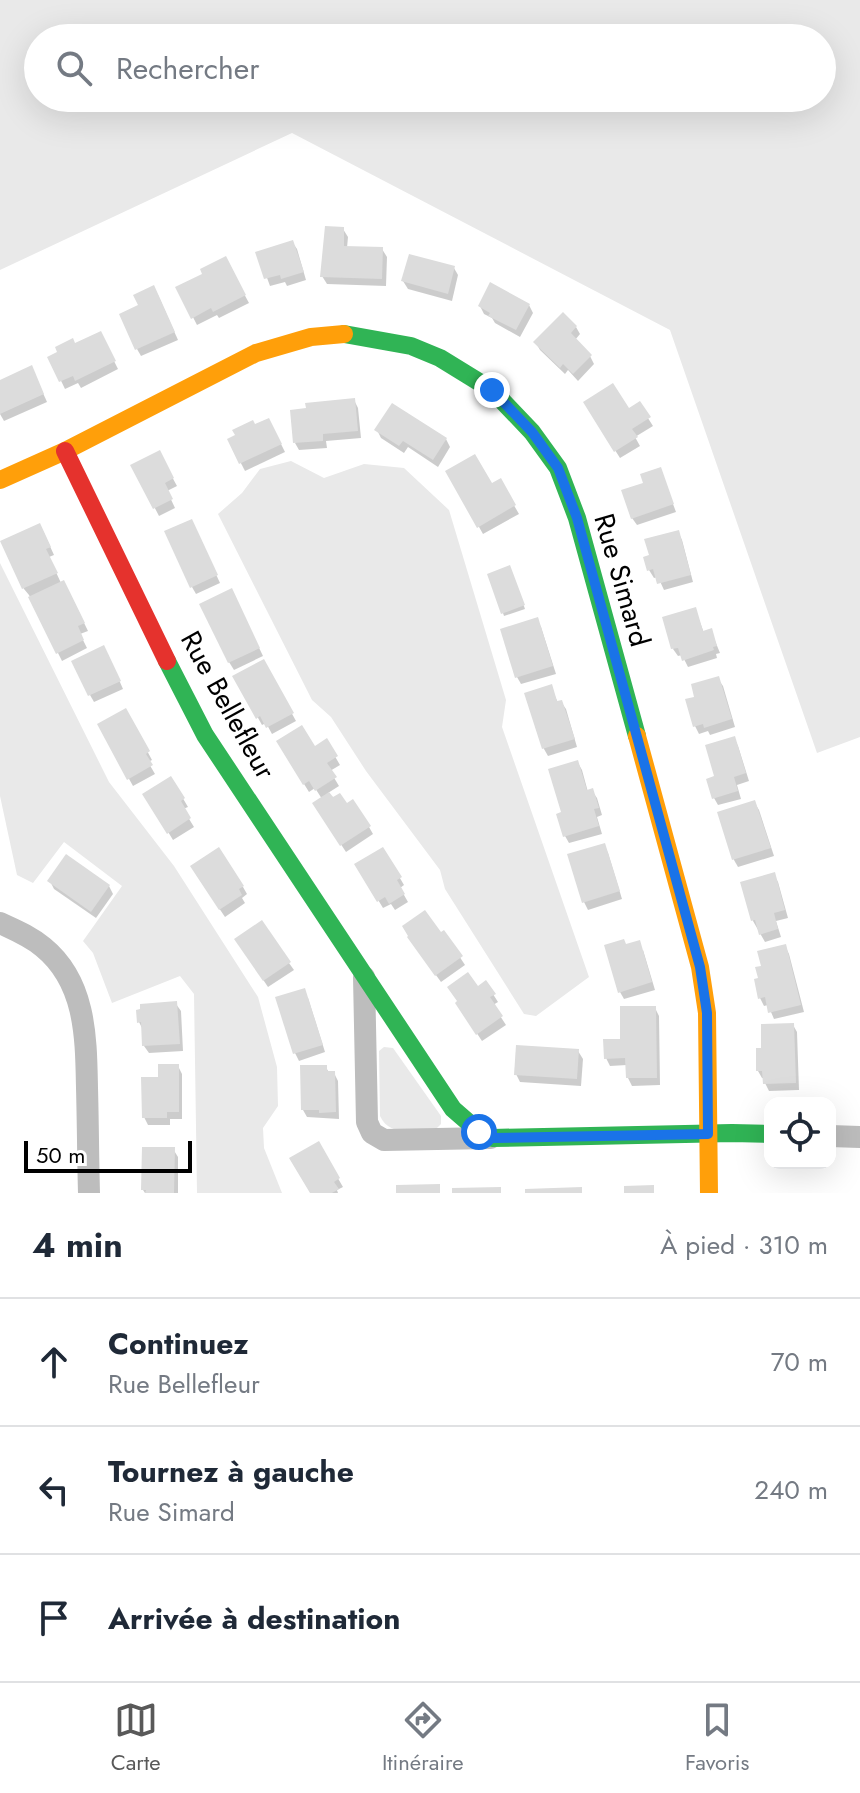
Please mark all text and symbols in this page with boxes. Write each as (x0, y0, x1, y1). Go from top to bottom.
search box (24, 24, 836, 112)
icon: search (52, 46, 96, 90)
text: Rechercher (116, 47, 259, 90)
route end (474, 372, 510, 408)
street label: Rue Simard (583, 509, 661, 651)
street label: Rue Bellefleur (170, 623, 286, 787)
map controls (764, 1097, 836, 1169)
button: locate (764, 1097, 836, 1169)
route start (461, 1114, 497, 1150)
scale bar (24, 1137, 192, 1173)
text: 50 m (36, 1139, 85, 1171)
text: 4 min (32, 1221, 123, 1270)
text: À pied · 310 m (660, 1226, 828, 1264)
text: Continuez (108, 1322, 249, 1365)
icon: ahead (32, 1340, 76, 1384)
text: 70 m (771, 1343, 828, 1381)
text: Rue Bellefleur (108, 1365, 260, 1403)
text: Tournez à gauche (108, 1450, 354, 1493)
icon: left (32, 1468, 76, 1512)
text: 240 m (754, 1471, 828, 1509)
text: Rue Simard (108, 1493, 235, 1531)
icon: arrive (32, 1596, 76, 1640)
text: Arrivée à destination (108, 1597, 400, 1640)
tab: Carte (111, 1698, 161, 1778)
tab: Itinéraire (382, 1698, 464, 1778)
tab: Favoris (685, 1698, 749, 1778)

